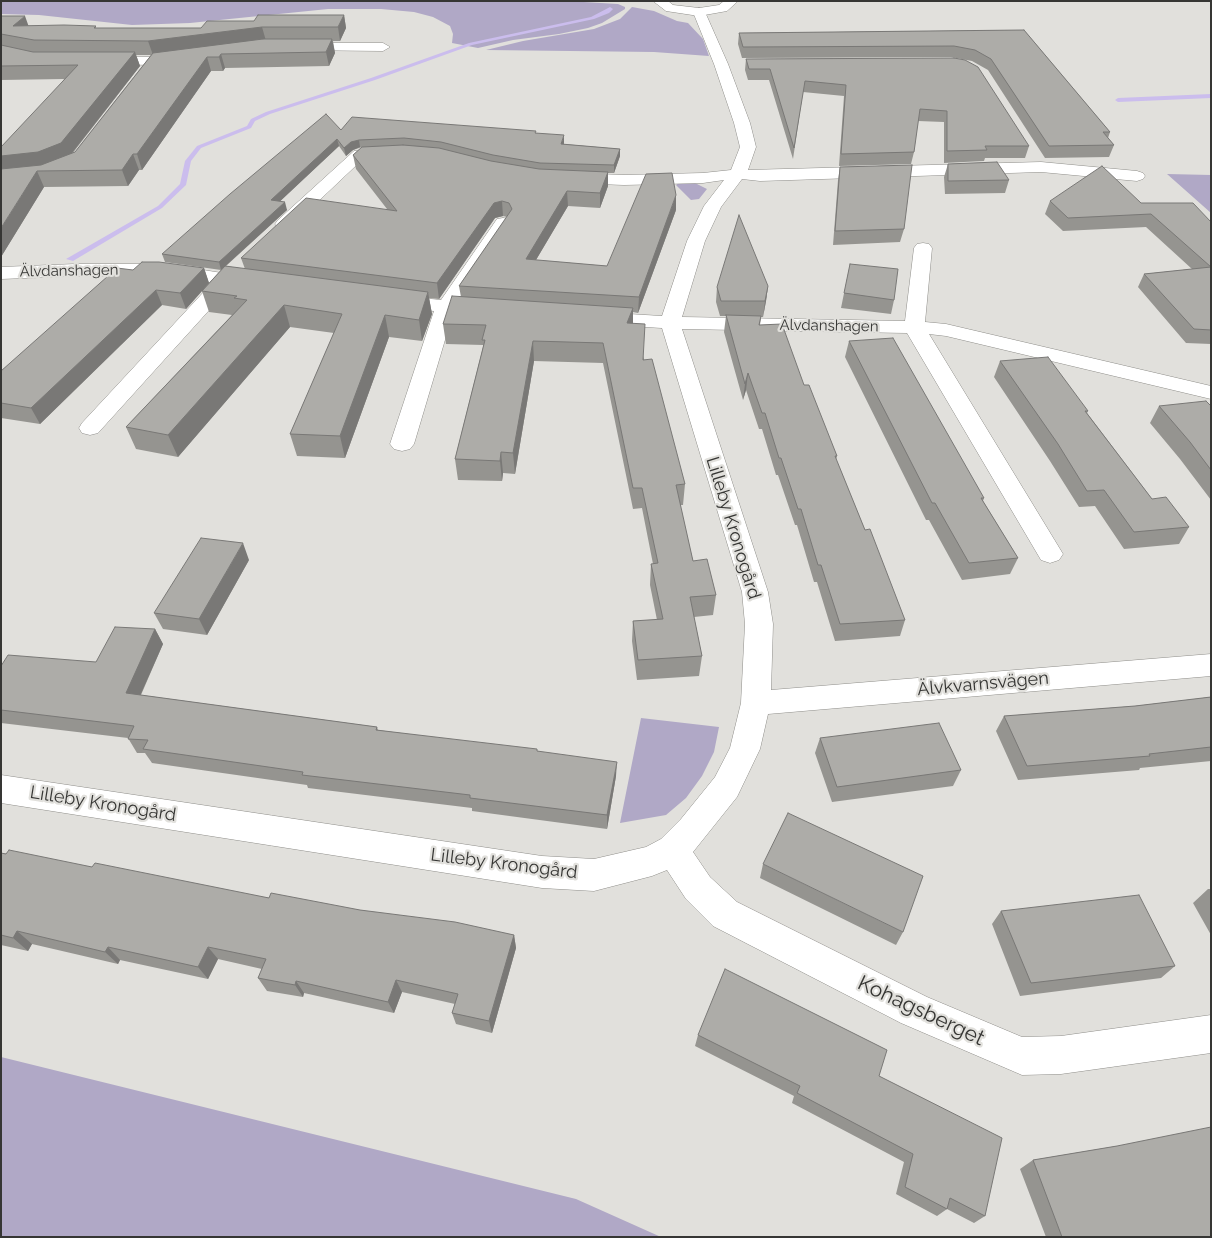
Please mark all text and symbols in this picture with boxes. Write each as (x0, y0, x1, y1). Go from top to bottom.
street label: Älvdanshagen (19, 261, 119, 281)
street label: Älvdanshagen (779, 316, 879, 336)
street label: Lilleby Kronogård (701, 454, 765, 602)
street label: Älvkvarnsvägen (916, 668, 1050, 700)
street label: Lilleby Kronogård (28, 782, 178, 826)
street label: Lilleby Kronogård (429, 844, 579, 884)
street label: Kohagsberget (854, 971, 988, 1051)

